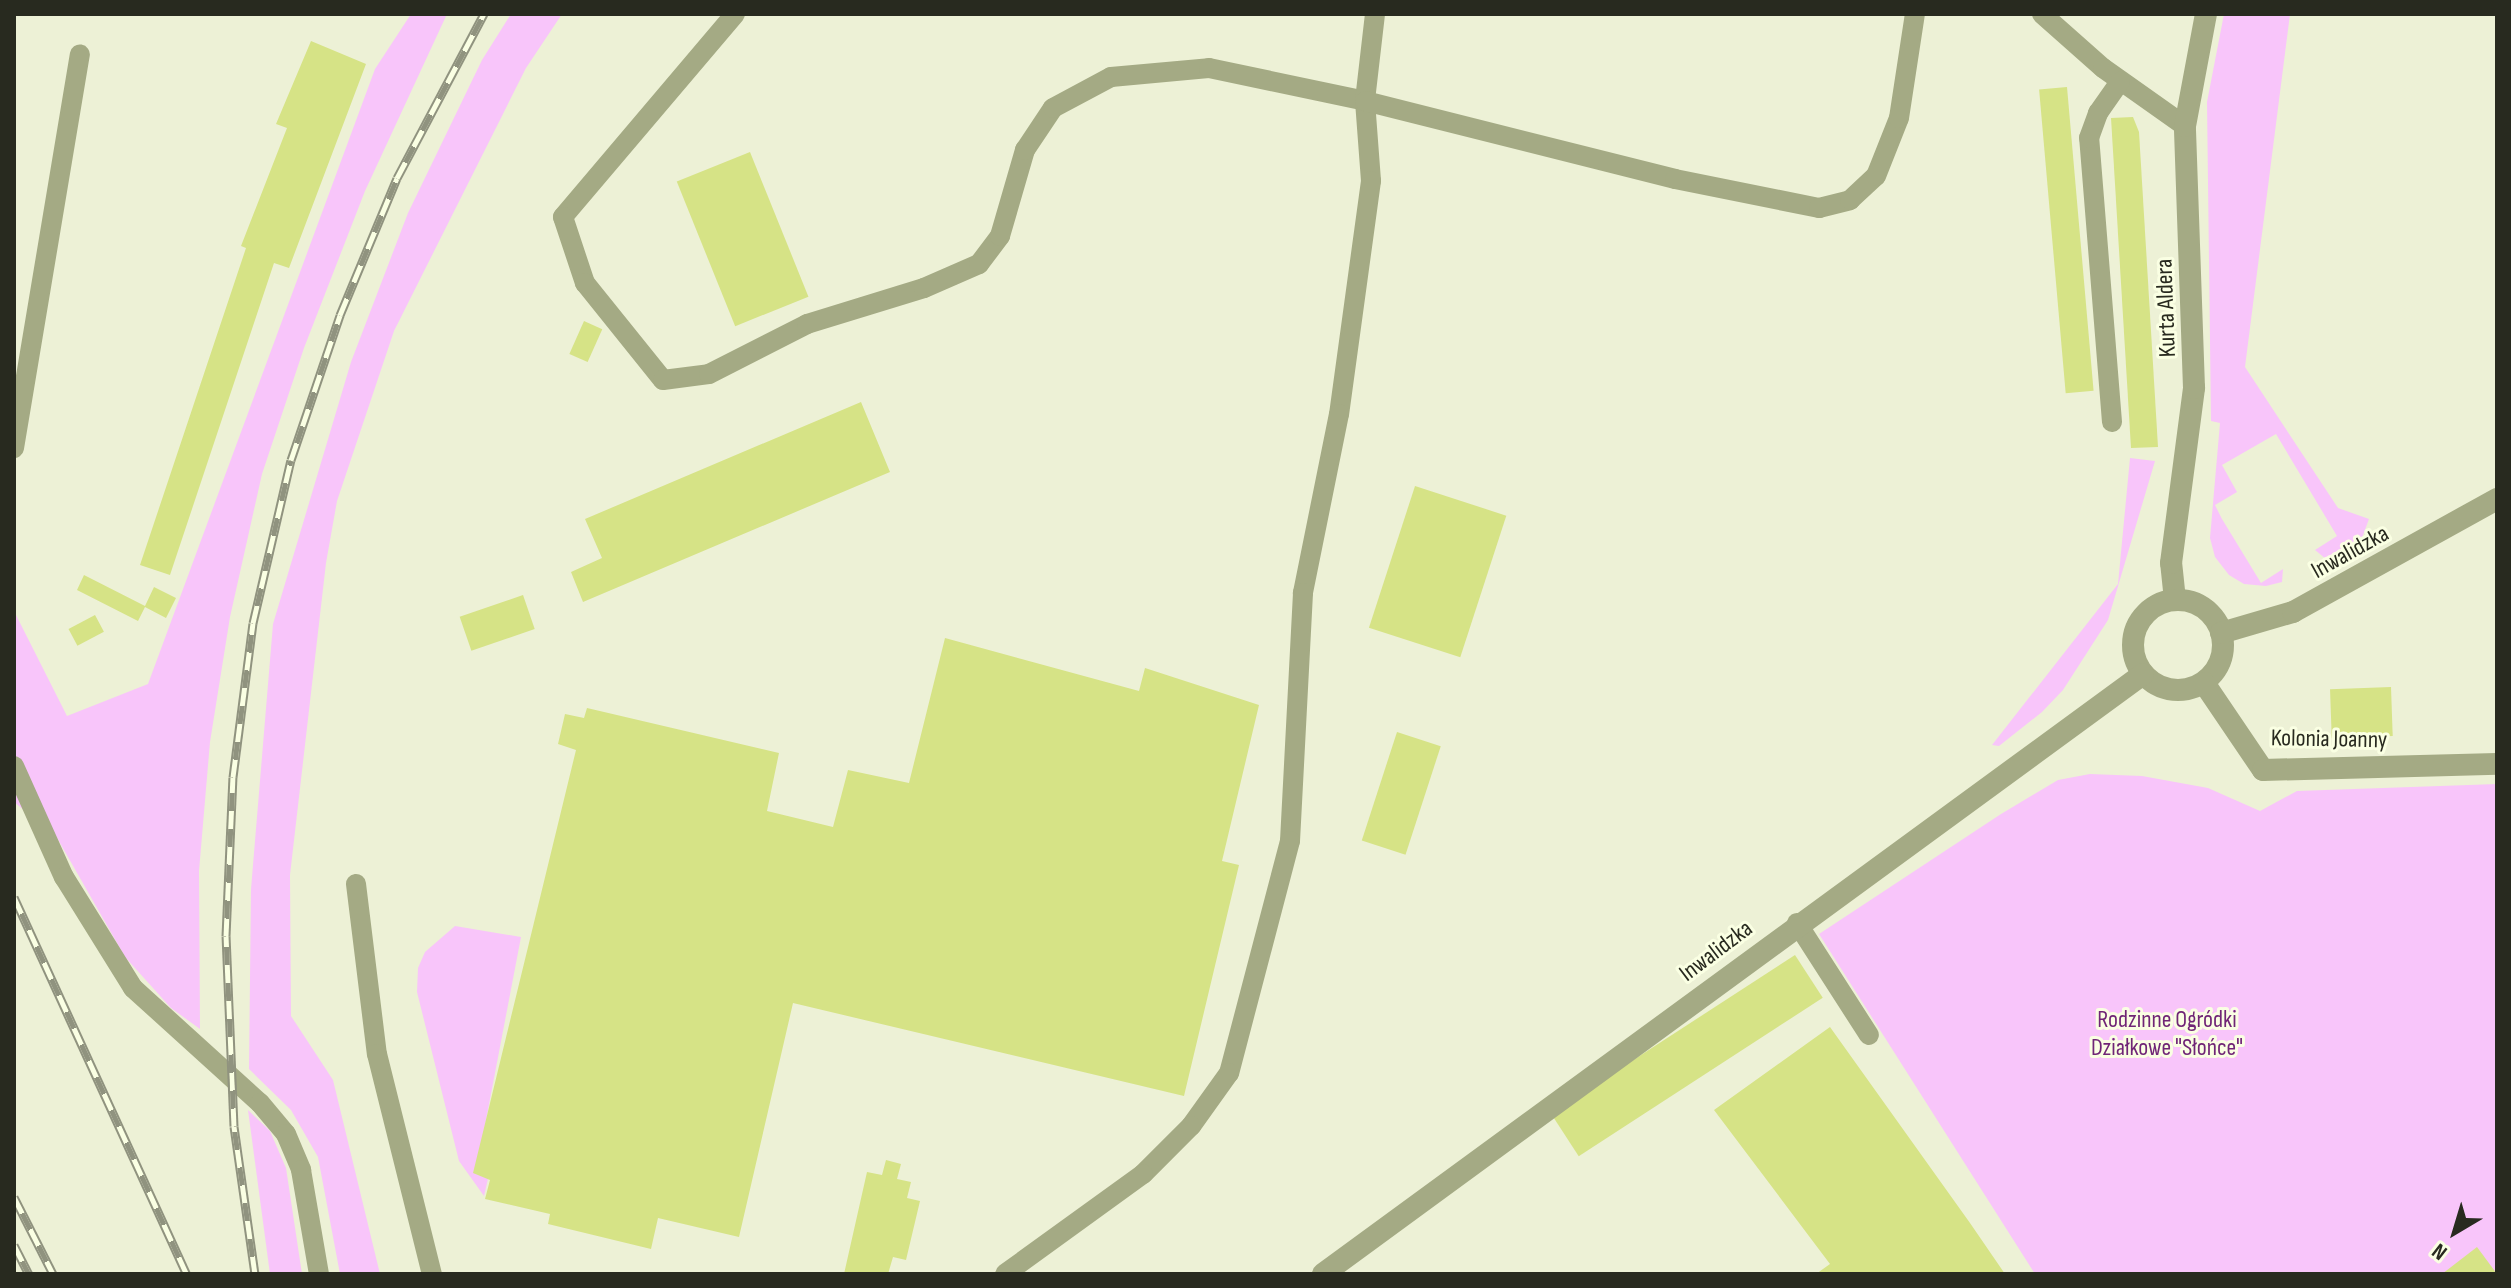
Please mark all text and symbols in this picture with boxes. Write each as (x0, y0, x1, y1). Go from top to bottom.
street label: Kurta Aldera (2150, 258, 2182, 358)
street label: Inwalidzka (2306, 519, 2394, 585)
street label: Kolonia Joanny (2271, 724, 2387, 754)
street label: Inwalidzka (1674, 914, 1758, 988)
park label: Rodzinne Ogródki Działkowe "Słońce" (2091, 1006, 2243, 1062)
north arrow (2415, 1192, 2495, 1272)
text: N (2427, 1237, 2453, 1266)

